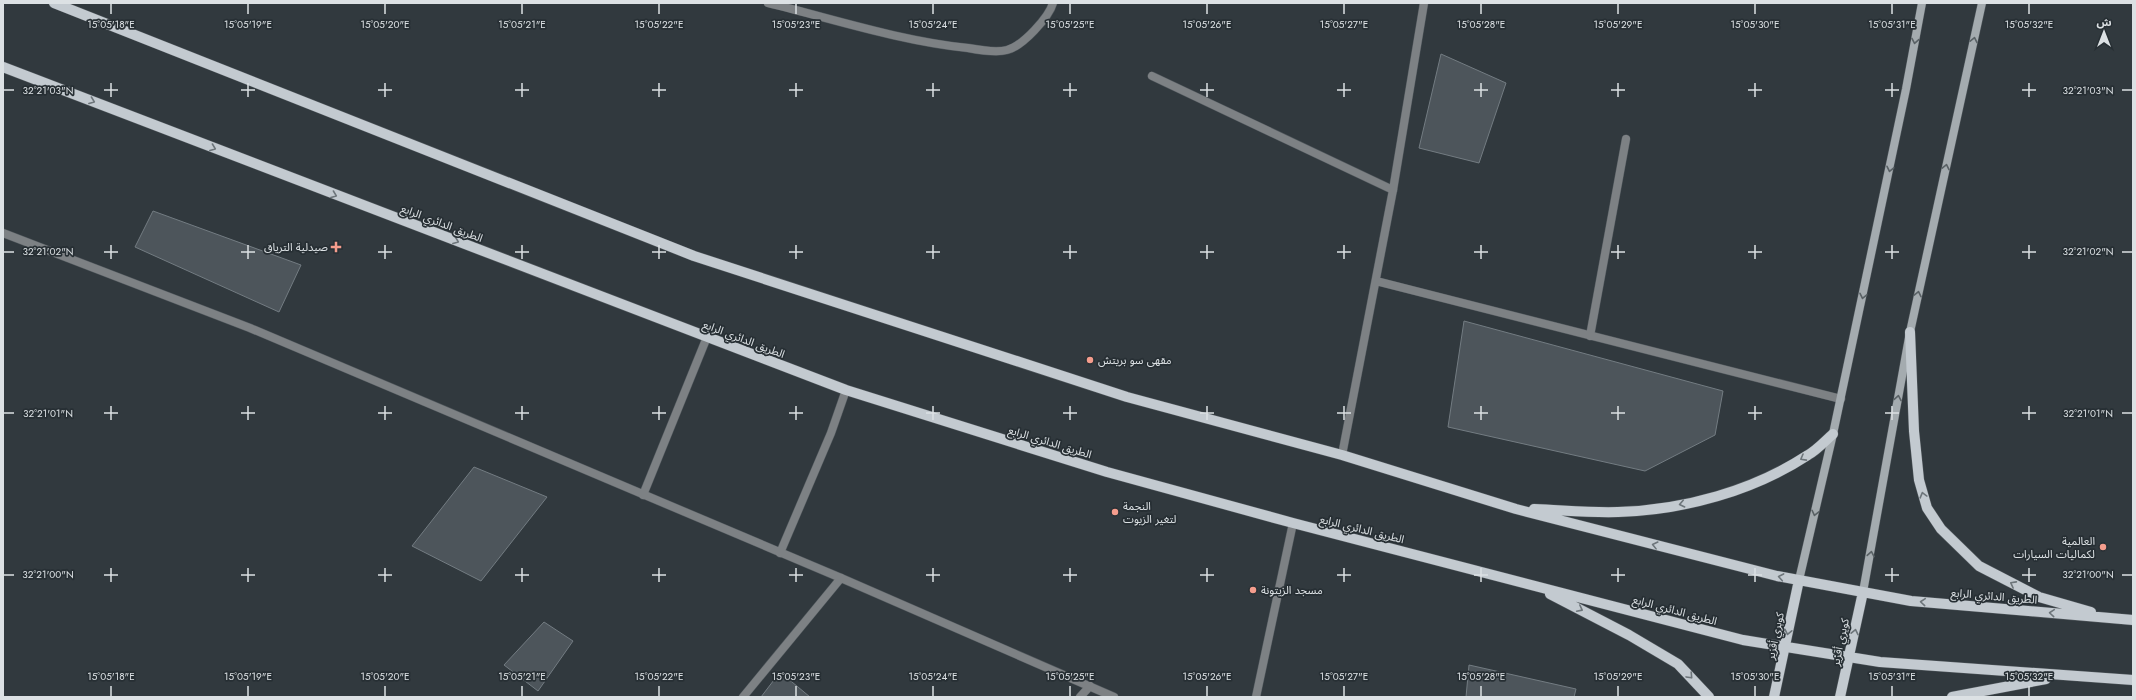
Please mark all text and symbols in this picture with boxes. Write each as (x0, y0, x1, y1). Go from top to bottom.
north arrow (2084, 12, 2124, 52)
text: ش (2096, 14, 2112, 30)
text: 15°05'18"E (87, 17, 135, 32)
text: 15°05'19"E (224, 17, 272, 32)
text: 15°05'20"E (360, 17, 410, 32)
text: 15°05'21"E (498, 17, 546, 32)
text: 15°05'22"E (635, 17, 683, 32)
text: 15°05'23"E (772, 17, 820, 32)
text: 15°05'24"E (908, 17, 958, 32)
text: 15°05'25"E (1046, 17, 1094, 32)
text: 15°05'26"E (1182, 17, 1232, 32)
text: 15°05'27"E (1320, 17, 1368, 32)
text: 15°05'28"E (1457, 17, 1505, 32)
text: 15°05'29"E (1593, 17, 1643, 32)
text: 15°05'30"E (1730, 17, 1780, 32)
text: 15°05'31"E (1868, 17, 1916, 32)
text: 15°05'32"E (2005, 17, 2053, 32)
one-way arrow (1969, 36, 1977, 43)
one-way arrow (1911, 38, 1920, 44)
text: 32°21'03"N (23, 83, 73, 98)
text: 32°21'03"N (2063, 83, 2113, 98)
one-way arrow (88, 97, 95, 105)
one-way arrow (209, 143, 216, 151)
one-way arrow (1941, 163, 1949, 170)
one-way arrow (1886, 166, 1894, 172)
one-way arrow (331, 190, 338, 198)
street label: الطريق الدائري الرابع (398, 200, 485, 247)
one-way arrow (452, 237, 459, 245)
place label: صيدلية الترياق (264, 239, 328, 255)
marker: صيدلية الترياق (331, 242, 341, 252)
text: 32°21'02"N (22, 244, 74, 259)
text: 32°21'02"N (2062, 244, 2114, 259)
one-way arrow (1914, 290, 1922, 297)
one-way arrow (1859, 293, 1867, 299)
street label: الطريق الدائري الرابع (700, 316, 787, 363)
place label: مقهى سو بريتش (1098, 352, 1172, 368)
marker: مقهى سو بريتش (1085, 355, 1095, 365)
one-way arrow (1893, 395, 1902, 401)
text: 32°21'01"N (23, 406, 73, 421)
text: 32°21'01"N (2063, 406, 2113, 421)
street label: الطريق الدائري الرابع (1006, 422, 1094, 464)
one-way arrow (1800, 453, 1807, 461)
one-way arrow (1920, 492, 1928, 499)
place label: النجمة لتغير الزيوت (1123, 498, 1177, 527)
one-way arrow (1679, 499, 1685, 507)
marker: النجمة لتغير الزيوت (1110, 507, 1120, 517)
one-way arrow (1812, 510, 1820, 516)
street label: الطريق الدائري الرابع (1318, 511, 1406, 549)
place label: العالمية لكماليات السيارات (2013, 533, 2095, 562)
one-way arrow (1652, 541, 1659, 550)
marker: العالمية لكماليات السيارات (2098, 542, 2108, 552)
one-way arrow (1866, 551, 1874, 557)
text: 32°21'00"N (22, 567, 74, 582)
text: 32°21'00"N (2062, 567, 2114, 582)
one-way arrow (1778, 573, 1784, 582)
one-way arrow (2010, 581, 2018, 589)
place label: مسجد الزيتونة (1261, 582, 1323, 598)
street label: الطريق الدائري الرابع (1950, 584, 2038, 609)
marker: مسجد الزيتونة (1248, 585, 1258, 595)
street label: الطريق الدائري الرابع (1631, 591, 1719, 630)
one-way arrow (1920, 597, 1926, 606)
one-way arrow (1575, 605, 1583, 612)
one-way arrow (2049, 609, 2055, 618)
street label: كوبري أقزير (1762, 610, 1789, 662)
street label: كويري أقزير (1827, 616, 1854, 669)
one-way arrow (1850, 628, 1858, 635)
one-way arrow (1785, 629, 1793, 635)
text: 15°05'18"E (87, 669, 135, 684)
text: 15°05'19"E (224, 669, 272, 684)
text: 15°05'20"E (360, 669, 410, 684)
text: 15°05'21"E (498, 669, 546, 684)
text: 15°05'22"E (635, 669, 683, 684)
text: 15°05'23"E (772, 669, 820, 684)
text: 15°05'24"E (908, 669, 958, 684)
text: 15°05'25"E (1046, 669, 1094, 684)
text: 15°05'26"E (1182, 669, 1232, 684)
text: 15°05'27"E (1320, 669, 1368, 684)
text: 15°05'28"E (1457, 669, 1505, 684)
text: 15°05'29"E (1593, 669, 1643, 684)
text: 15°05'30"E (1730, 669, 1780, 684)
text: 15°05'31"E (1868, 669, 1916, 684)
text: 15°05'32"E (2005, 669, 2053, 684)
one-way arrow (1685, 672, 1692, 679)

